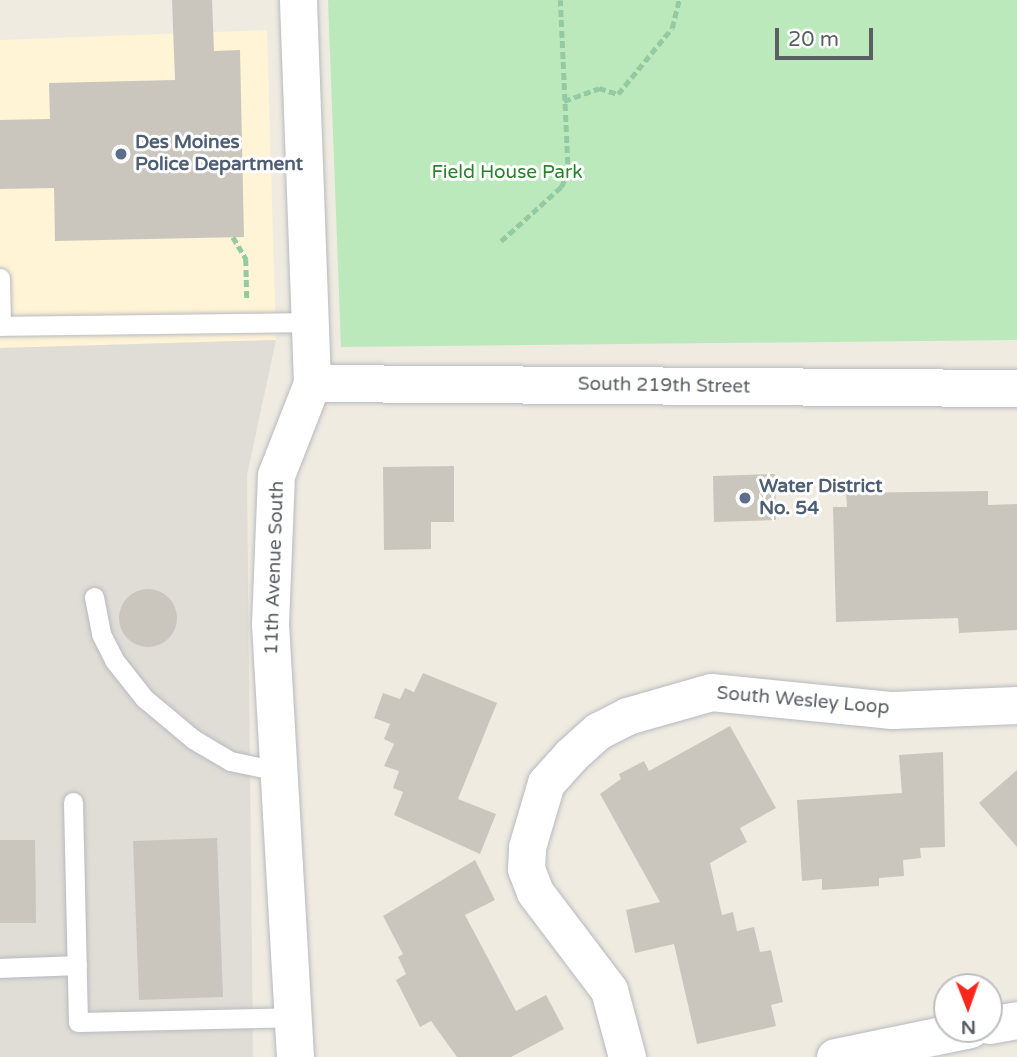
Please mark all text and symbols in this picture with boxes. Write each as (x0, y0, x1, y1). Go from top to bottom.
scale bar (779, 14, 877, 58)
text: 20 m (788, 27, 839, 52)
place label: Des Moines Police Department (135, 132, 303, 176)
marker: Des Moines Police Department (113, 146, 129, 162)
park label: Field House Park (431, 162, 583, 184)
street label: South 219th Street (578, 373, 750, 399)
place label: Water District No. 54 (759, 476, 882, 520)
street label: 11th Avenue South (261, 481, 289, 655)
marker: Water District No. 54 (737, 490, 753, 506)
street label: South Wesley Loop (716, 682, 890, 720)
north arrow (933, 973, 1003, 1043)
text: N (961, 1016, 976, 1038)

